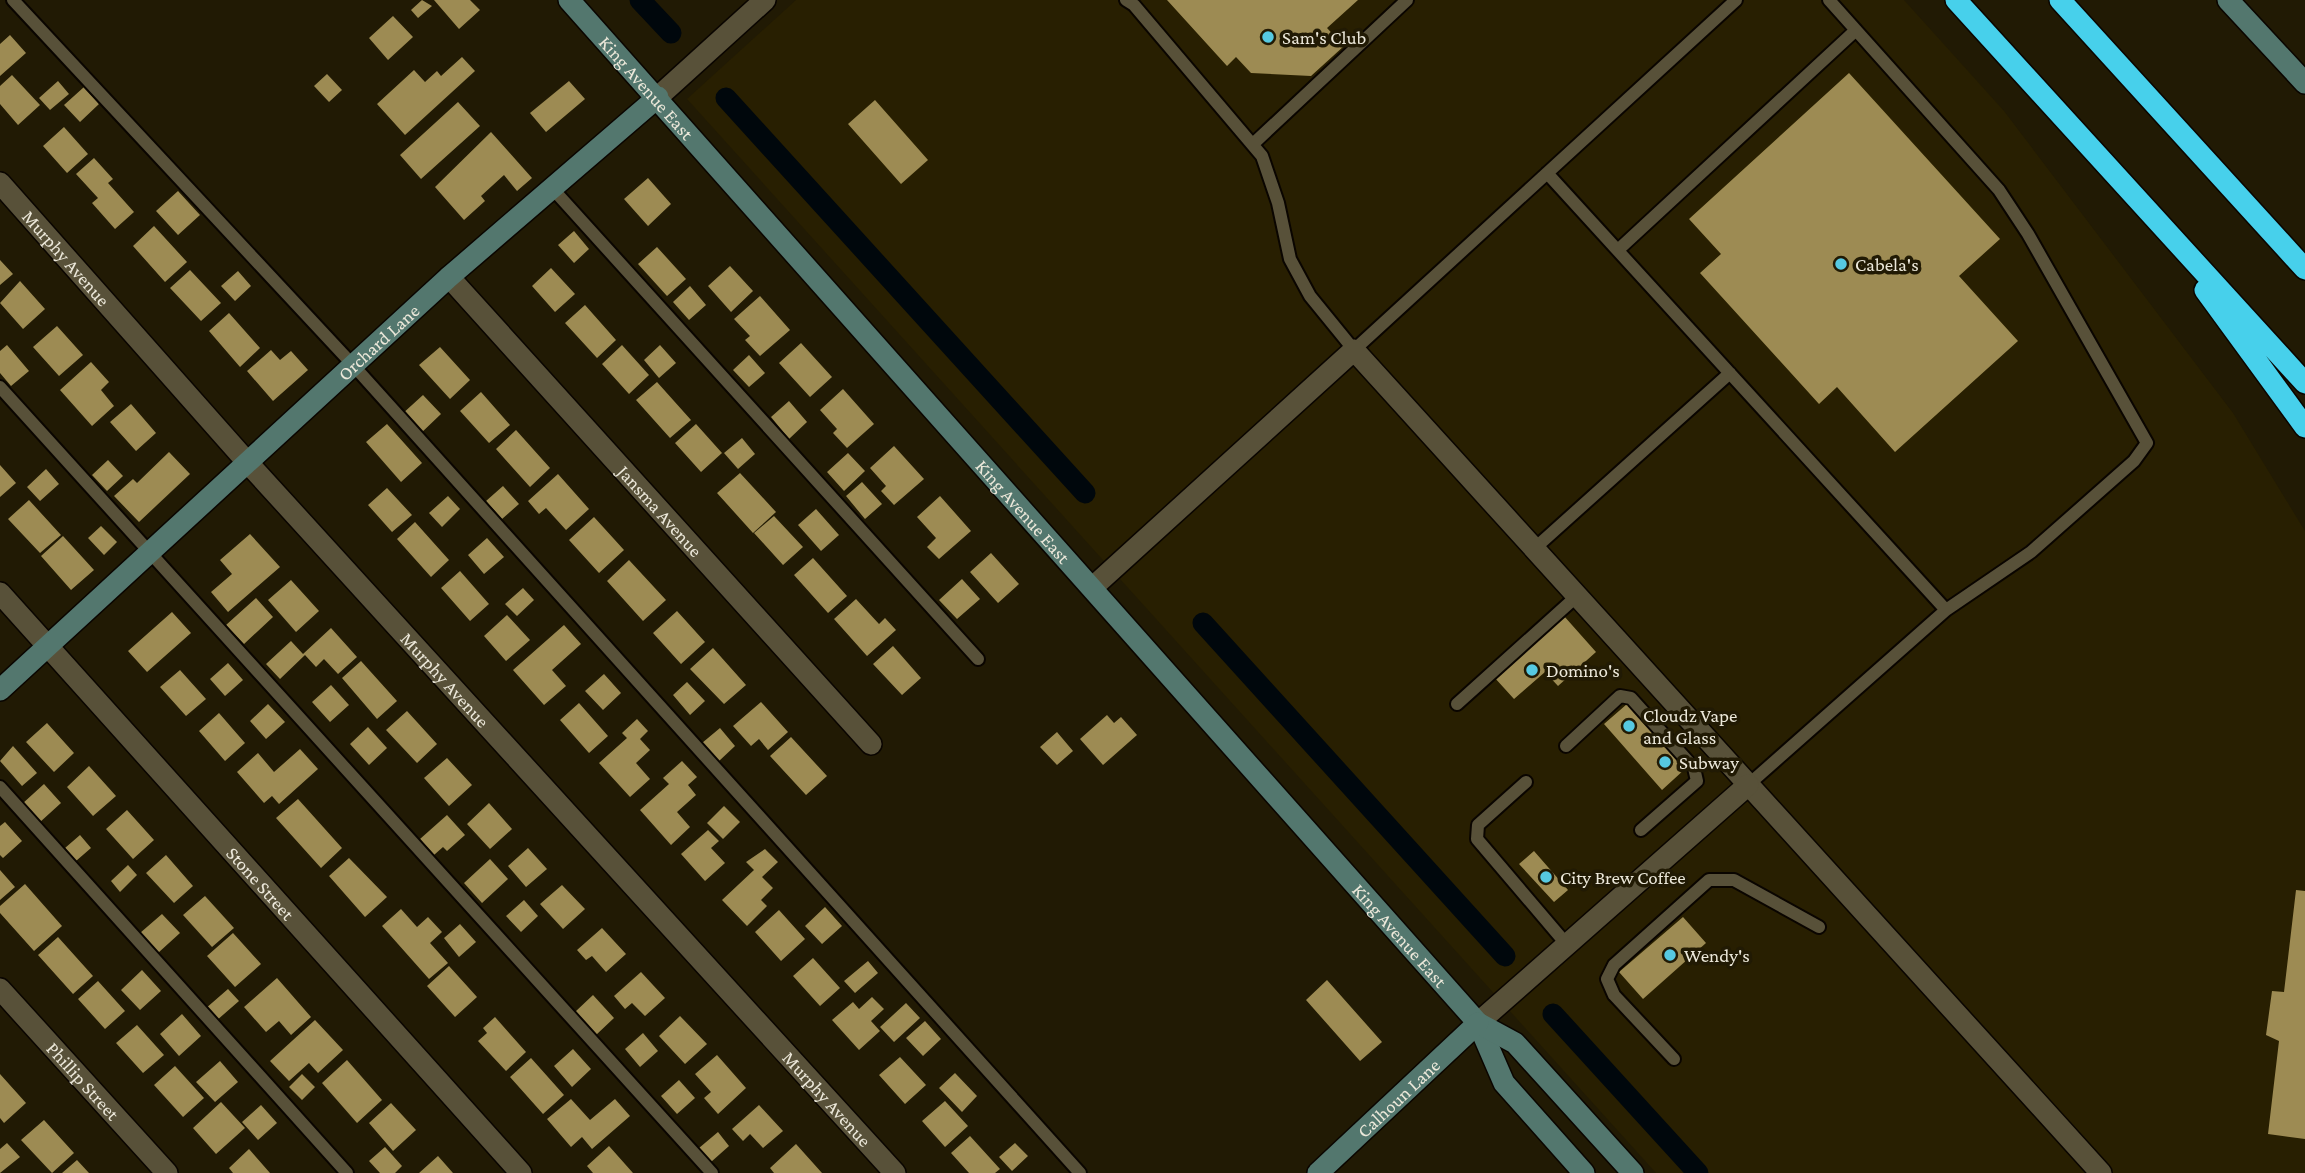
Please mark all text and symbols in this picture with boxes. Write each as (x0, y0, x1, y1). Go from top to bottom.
place label: Sam's Club (1282, 27, 1367, 48)
marker: Sam's Club (1260, 29, 1276, 45)
street label: King Avenue East (595, 32, 698, 144)
street label: Murphy Avenue (18, 206, 114, 310)
place label: Cabela's (1855, 254, 1919, 275)
marker: Cabela's (1833, 256, 1849, 272)
street label: Orchard Lane (334, 300, 424, 385)
street label: King Avenue East (971, 456, 1075, 568)
street label: Jansma Avenue (612, 460, 706, 561)
street label: Murphy Avenue (396, 628, 493, 732)
place label: Domino's (1546, 660, 1620, 681)
marker: Domino's (1524, 662, 1540, 678)
place label: Cloudz Vape and Glass (1643, 705, 1737, 748)
marker: Cloudz Vape and Glass (1621, 718, 1637, 734)
place label: Subway (1679, 752, 1739, 773)
marker: Subway (1657, 754, 1673, 770)
street label: Stone Street (222, 843, 299, 925)
place label: City Brew Coffee (1560, 867, 1686, 888)
marker: City Brew Coffee (1538, 869, 1554, 885)
street label: King Avenue East (1348, 879, 1452, 992)
place label: Wendy's (1684, 945, 1750, 966)
marker: Wendy's (1662, 947, 1678, 963)
street label: Phillip Street (42, 1038, 124, 1125)
street label: Murphy Avenue (778, 1047, 875, 1151)
street label: Calhoun Lane (1353, 1054, 1444, 1142)

